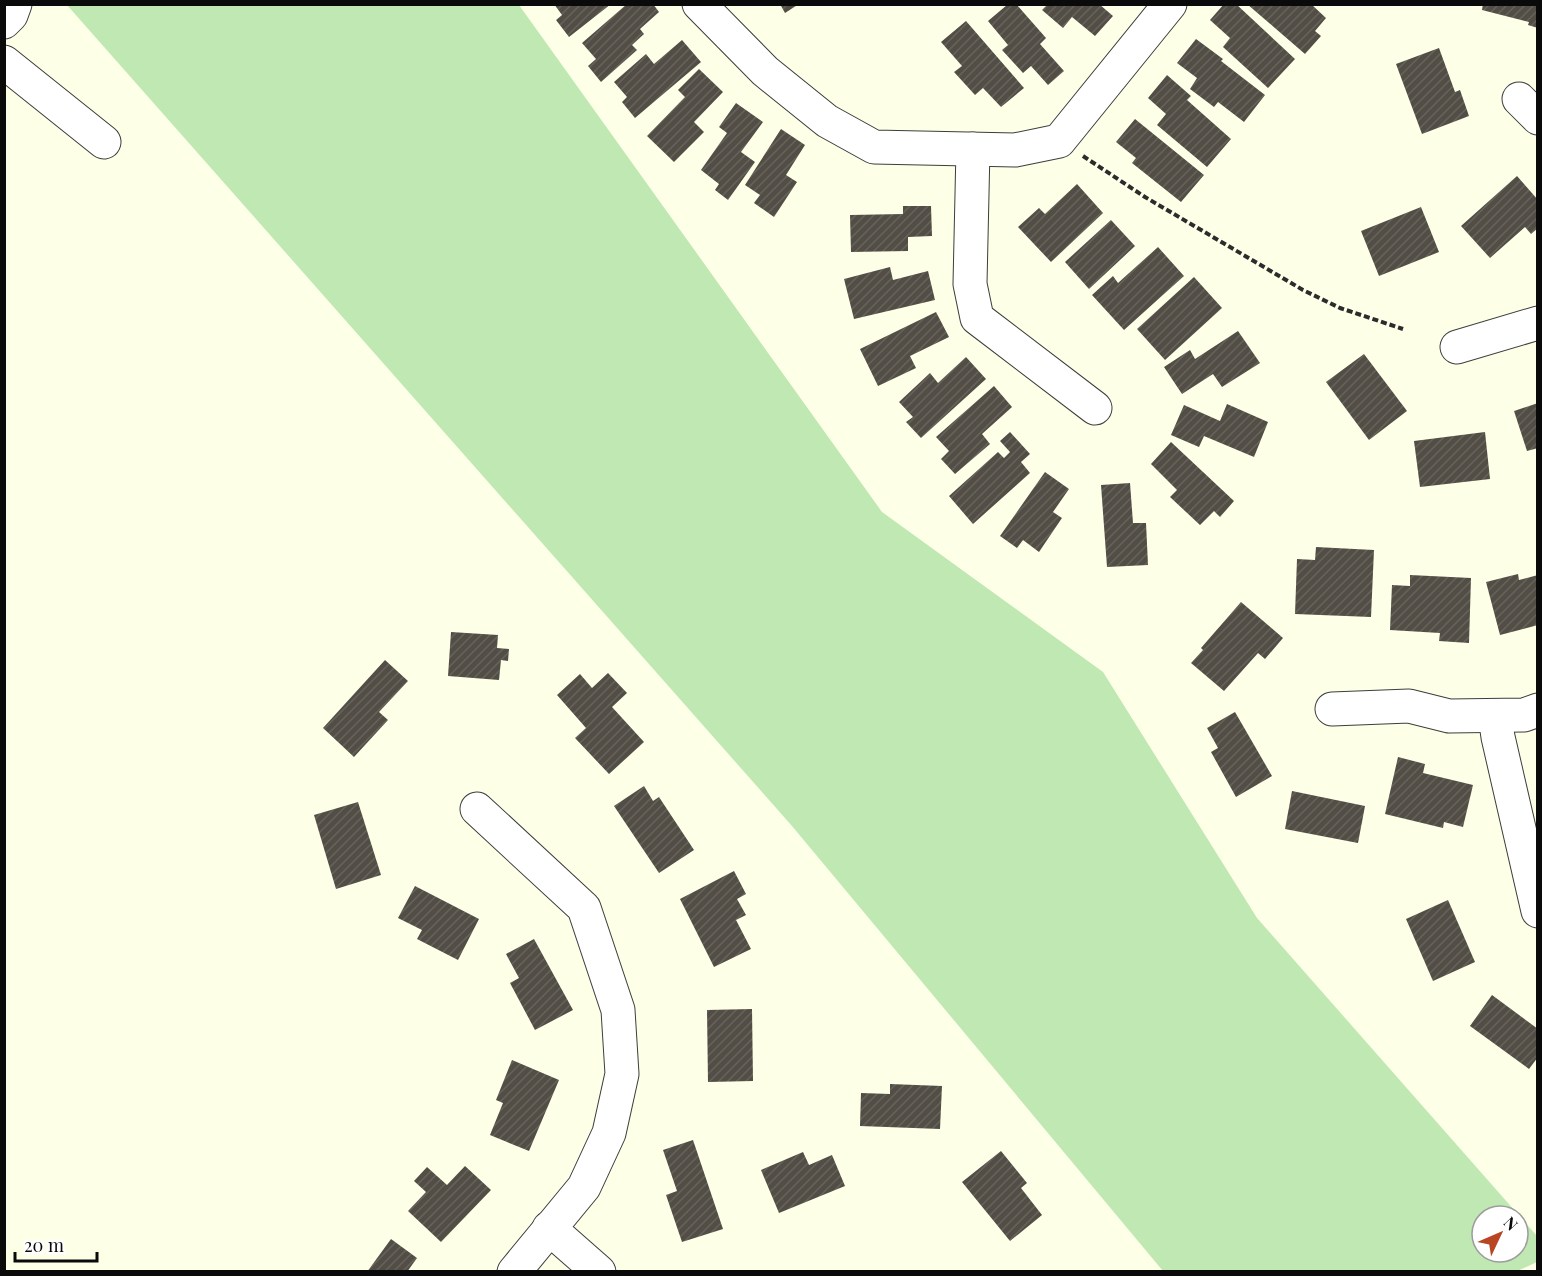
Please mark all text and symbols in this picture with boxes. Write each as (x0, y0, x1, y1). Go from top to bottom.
north arrow (1470, 1204, 1530, 1264)
text: N (1500, 1212, 1523, 1235)
scale bar (15, 1225, 98, 1263)
text: 20 m (24, 1233, 64, 1257)

